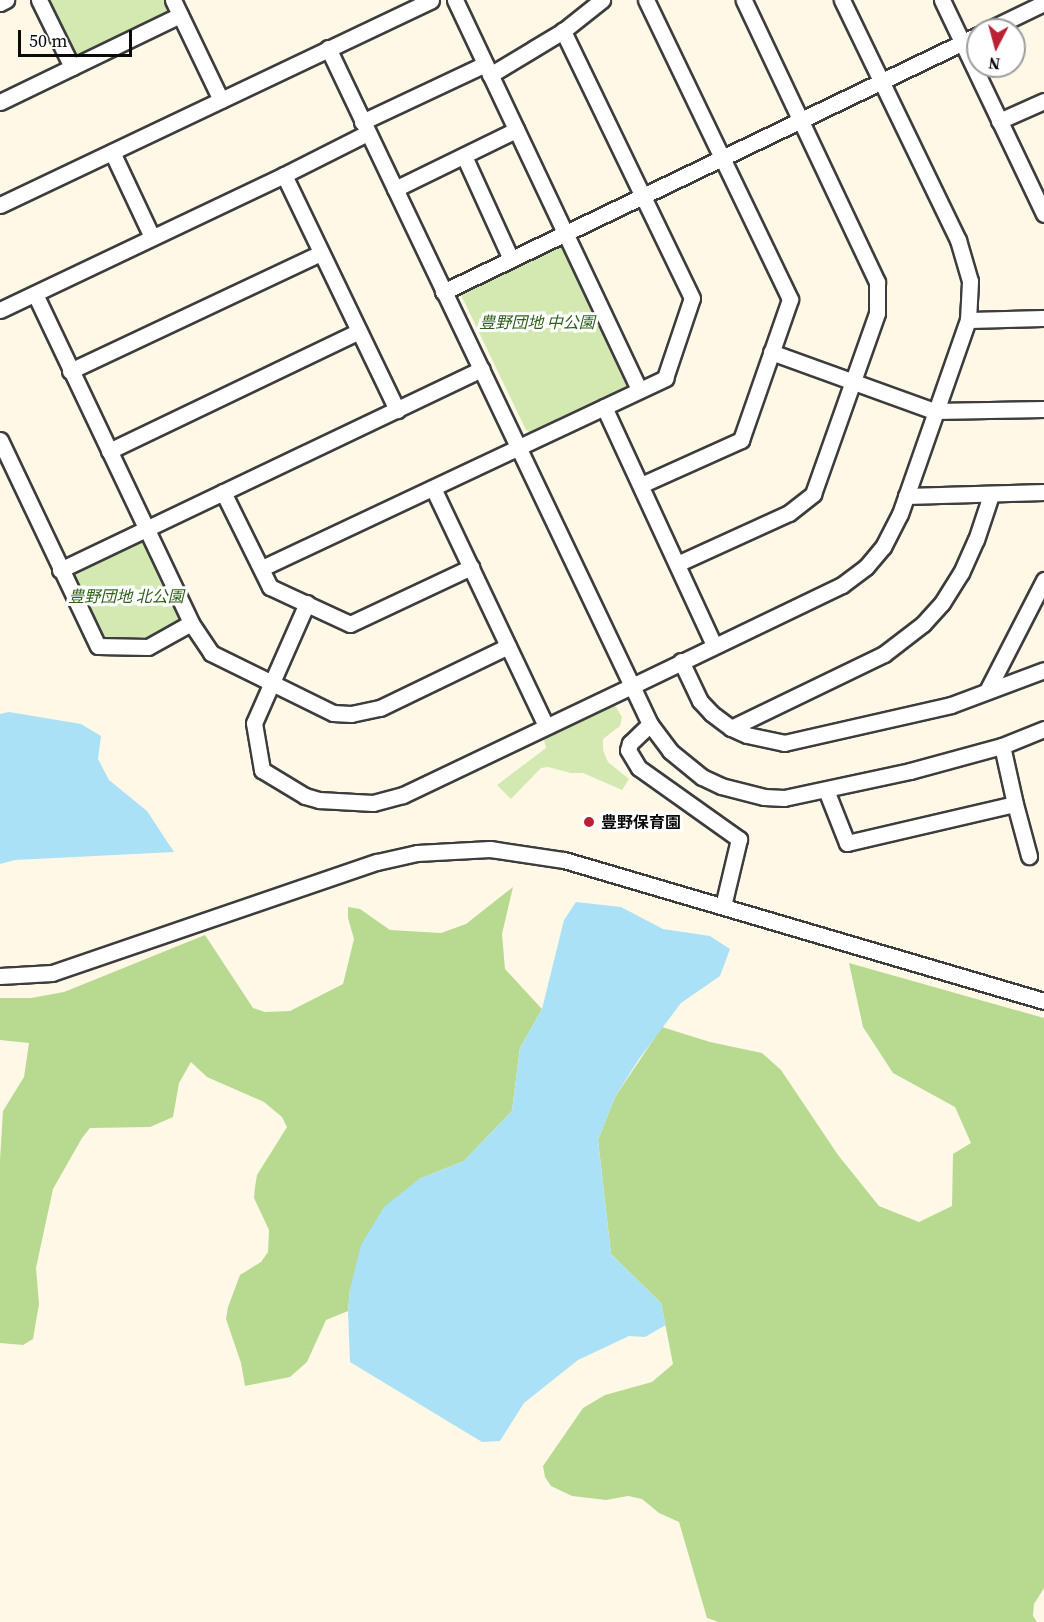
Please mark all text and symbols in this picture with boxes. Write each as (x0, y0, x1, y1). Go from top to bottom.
scale bar (21, 18, 135, 56)
north arrow (966, 18, 1026, 78)
text: 50 m (29, 28, 67, 53)
text: N (987, 52, 1001, 75)
park label: 豊野団地 中公園 (479, 312, 595, 332)
park label: 豊野団地 北公園 (68, 586, 184, 606)
place label: 豊野保育園 (601, 812, 681, 832)
marker: 豊野保育園 (582, 815, 596, 829)

